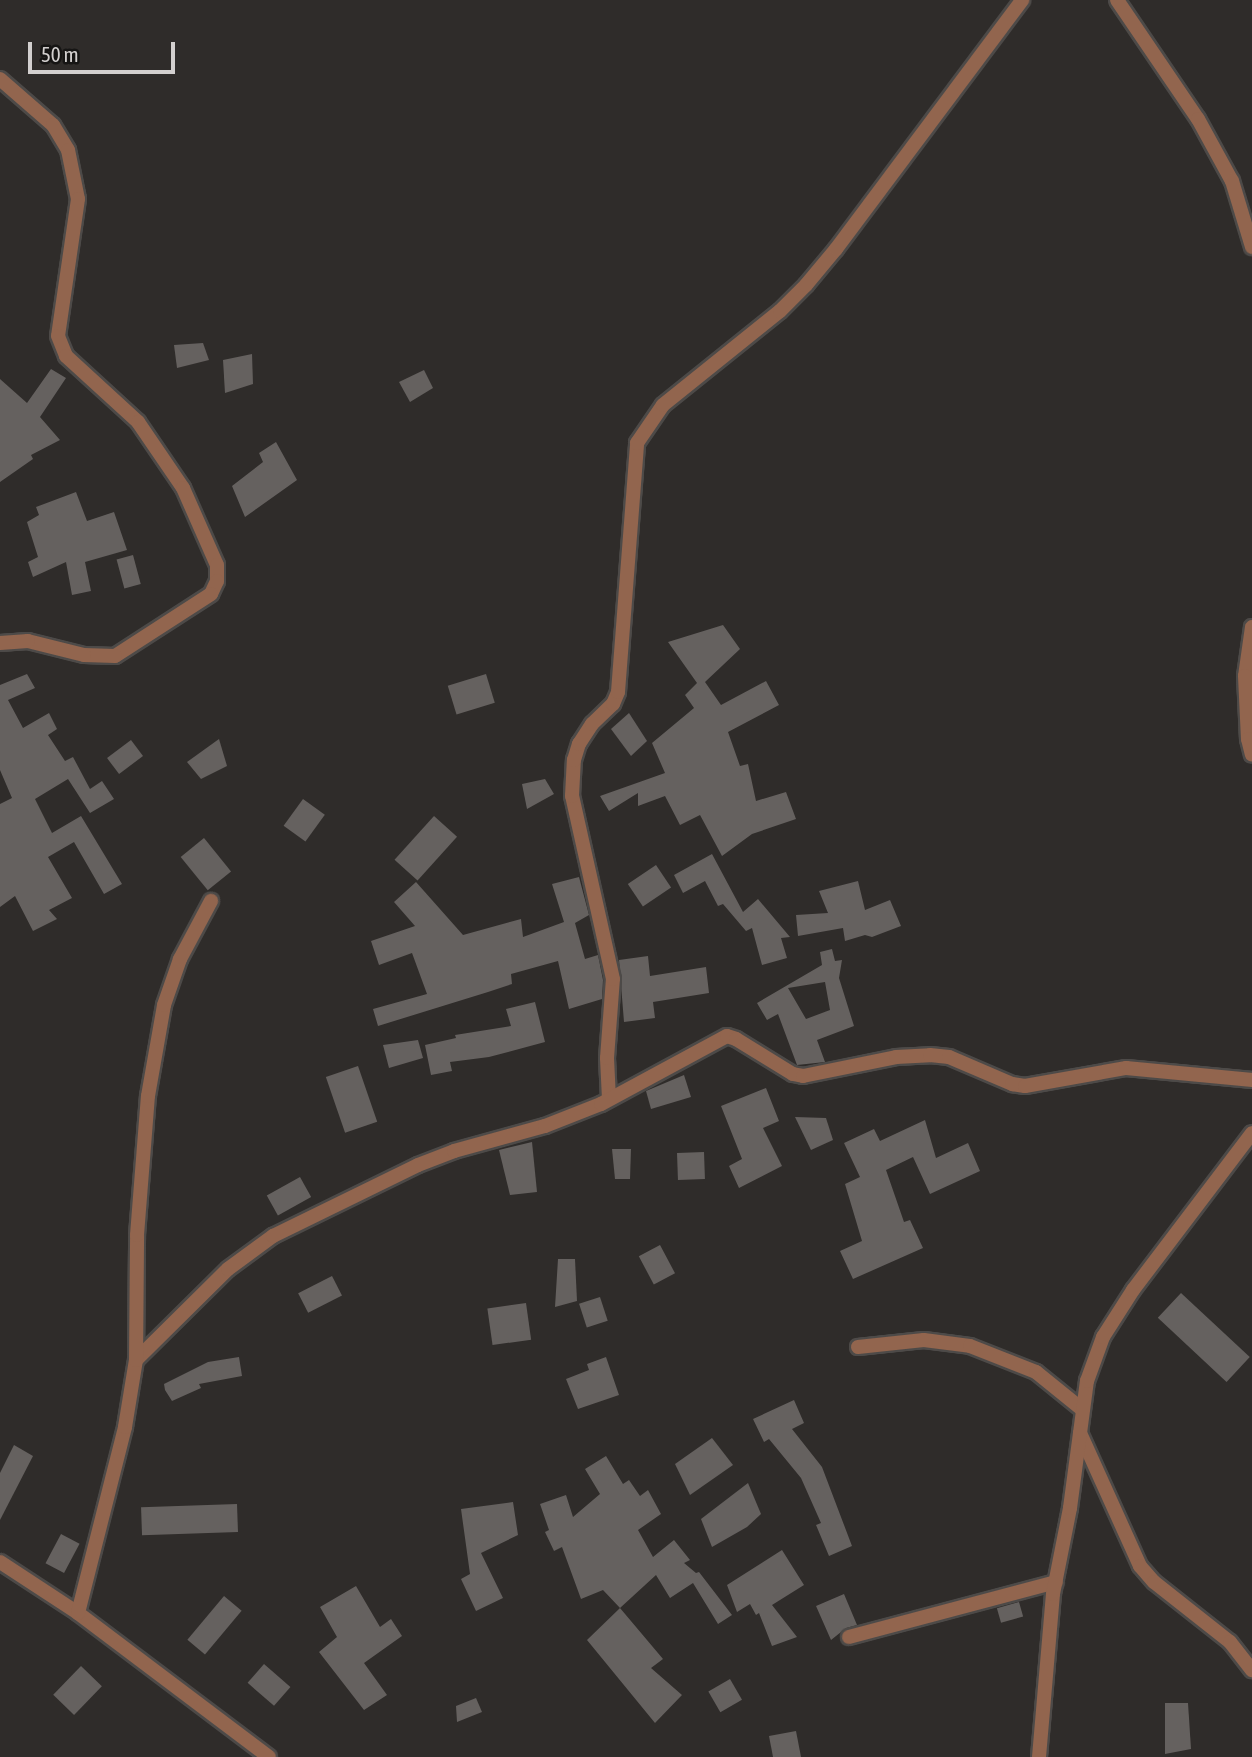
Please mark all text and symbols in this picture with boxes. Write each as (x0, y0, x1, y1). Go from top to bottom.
scale bar (32, 28, 178, 72)
text: 50 m (41, 42, 79, 66)

